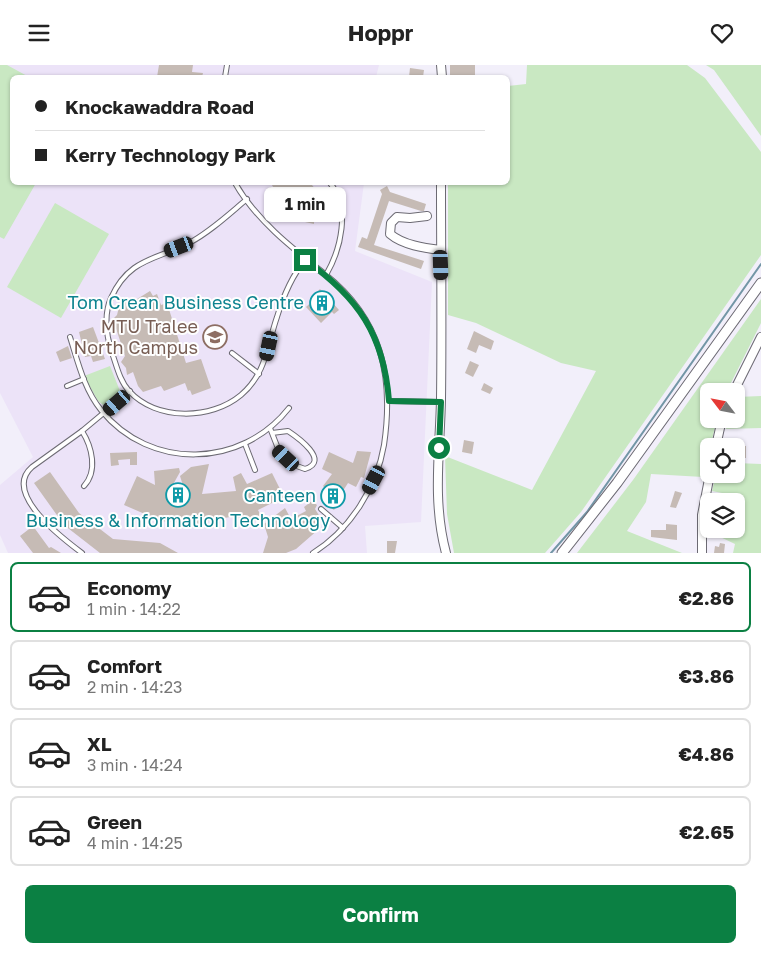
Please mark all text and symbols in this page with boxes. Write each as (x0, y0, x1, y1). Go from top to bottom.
icon: menu (25, 19, 53, 47)
text: Hoppr (348, 19, 413, 46)
icon: heart (708, 19, 736, 47)
text: Knockawaddra Road (65, 95, 254, 118)
text: Kerry Technology Park (65, 143, 276, 166)
callout: 1 min (264, 187, 346, 223)
text: 1 min (285, 194, 325, 214)
car (162, 235, 195, 259)
route end (294, 249, 316, 271)
car (432, 250, 449, 280)
building icon: Tom Crean Business Centre (309, 290, 335, 316)
place label: Tom Crean Business Centre (68, 291, 304, 313)
place label: MTU Tralee North Campus (74, 315, 198, 358)
school or university icon: MTU Tralee North Campus (202, 324, 228, 350)
car (258, 330, 279, 362)
north arrow (700, 383, 745, 427)
map controls (700, 383, 745, 538)
car (100, 387, 133, 419)
route start (428, 437, 450, 459)
button: locate (700, 438, 745, 483)
car (269, 442, 302, 474)
car (360, 463, 387, 497)
building icon: Business & Information Technology (165, 482, 191, 508)
building icon: Canteen (320, 483, 346, 509)
place label: Canteen (244, 484, 316, 506)
button: layers (700, 493, 745, 538)
place label: Business & Information Technology (26, 509, 330, 531)
icon: car (27, 575, 72, 620)
text: Economy (87, 576, 172, 599)
text: €2.86 (679, 586, 734, 609)
text: 1 min · 14:22 (87, 599, 181, 619)
icon: car (27, 653, 72, 698)
text: Comfort (87, 654, 162, 677)
text: €3.86 (679, 664, 734, 687)
text: 2 min · 14:23 (87, 677, 182, 697)
icon: car (27, 731, 72, 776)
text: XL (87, 732, 112, 755)
text: €4.86 (678, 742, 734, 765)
text: 3 min · 14:24 (87, 755, 183, 775)
icon: car (27, 809, 72, 854)
text: Green (87, 810, 142, 833)
text: €2.65 (679, 820, 734, 843)
text: 4 min · 14:25 (87, 833, 183, 853)
button: Confirm (25, 885, 736, 943)

